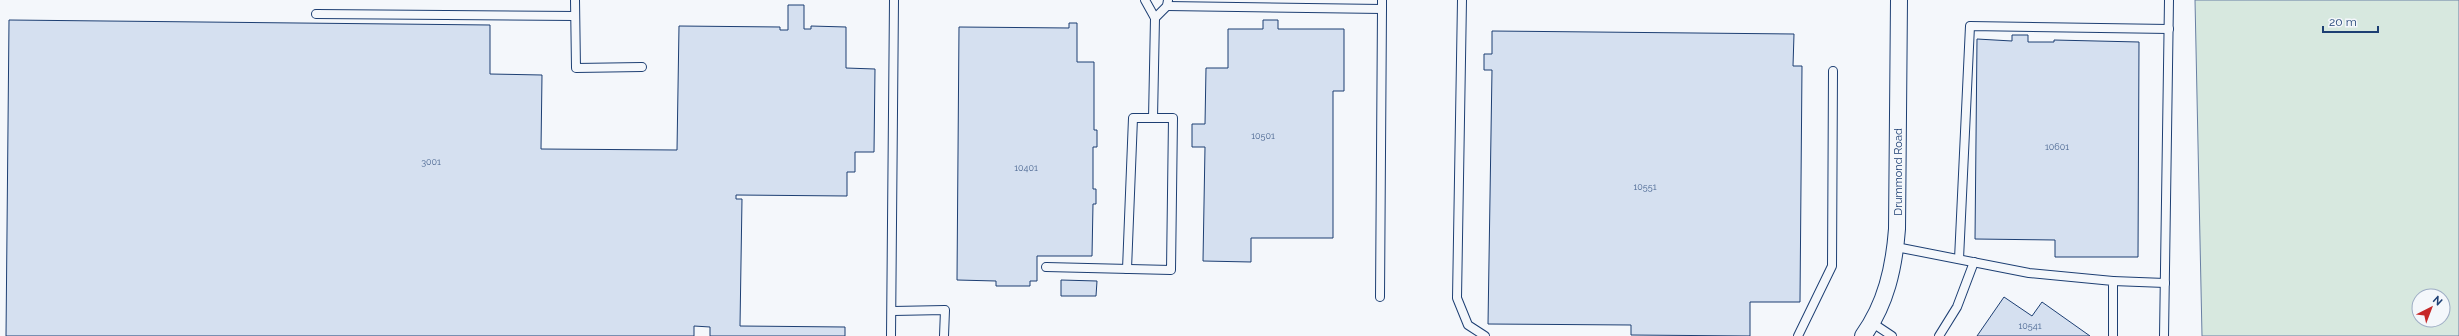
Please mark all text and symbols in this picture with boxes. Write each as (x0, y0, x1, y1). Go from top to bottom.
scale bar (2323, 8, 2378, 34)
text: 20 m (2329, 15, 2357, 29)
street label: Drummond Road (1892, 128, 1905, 216)
house number: 10501 (1251, 131, 1275, 141)
house number: 10601 (2045, 142, 2069, 152)
house number: 3001 (421, 157, 441, 167)
house number: 10401 (1014, 163, 1038, 173)
house number: 10551 (1633, 182, 1657, 192)
north arrow (2411, 288, 2451, 328)
text: N (2430, 293, 2445, 309)
house number: 10541 (2018, 321, 2042, 331)

